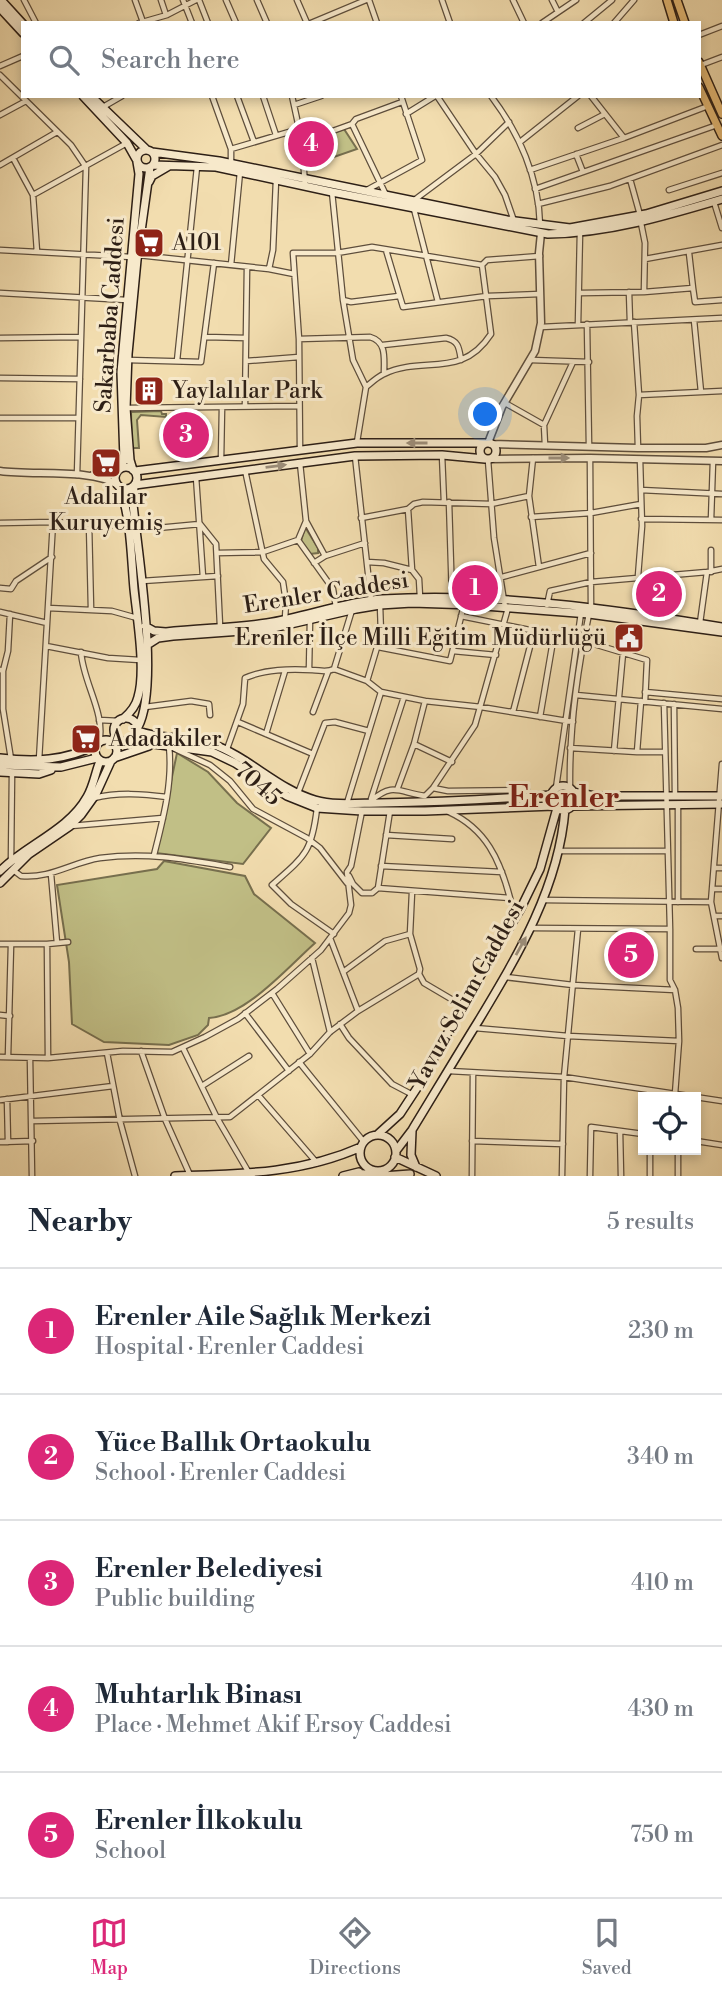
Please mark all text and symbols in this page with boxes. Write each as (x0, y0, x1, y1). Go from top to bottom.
search box (21, 21, 701, 98)
icon: search (45, 41, 83, 79)
text: Search here (101, 44, 240, 76)
pin: 4 (288, 118, 334, 170)
street label: Sakarbaba Caddesi (89, 216, 131, 414)
supermarket icon: A101 (132, 226, 166, 260)
place label: A101 (171, 229, 221, 257)
building icon: Yaylalılar Park (132, 374, 166, 408)
place label: Yaylalılar Park (171, 377, 323, 405)
your location (468, 397, 502, 431)
pin: 3 (163, 409, 209, 461)
one-way arrow (406, 437, 428, 449)
supermarket icon: Adalılar Kuruyemiş (89, 446, 123, 480)
one-way arrow (548, 452, 570, 464)
one-way arrow (265, 461, 287, 472)
place label: Adalılar Kuruyemiş (49, 483, 163, 537)
pin: 1 (452, 562, 498, 614)
street label: Erenler Caddesi (241, 566, 411, 620)
pin: 2 (636, 568, 682, 620)
public building icon: Erenler İlçe Milli Eğitim Müdürlüğü (612, 621, 646, 655)
place label: Erenler İlçe Milli Eğitim Müdürlüğü (235, 622, 606, 652)
supermarket icon: Adadakiler (69, 722, 103, 756)
place label: Adadakiler (108, 725, 222, 753)
street label: 7045 (229, 756, 287, 812)
district label: Erenler (508, 779, 620, 817)
street label: Yavuz Selim Caddesi (403, 895, 531, 1096)
pin: 5 (608, 929, 654, 981)
one-way arrow (514, 936, 526, 956)
map controls (638, 1092, 701, 1155)
button: locate (638, 1092, 701, 1155)
text: Nearby (28, 1203, 132, 1241)
text: 5 results (607, 1208, 694, 1236)
text: Erenler Aile Sağlık Merkezi (95, 1301, 431, 1333)
text: 1 (45, 1317, 57, 1345)
text: 230 m (628, 1317, 694, 1345)
text: Hospital · Erenler Caddesi (95, 1333, 364, 1361)
text: Yüce Ballık Ortaokulu (95, 1427, 371, 1459)
text: 2 (44, 1443, 58, 1471)
text: 340 m (627, 1443, 694, 1471)
text: School · Erenler Caddesi (95, 1459, 346, 1487)
text: Erenler Belediyesi (95, 1553, 322, 1585)
text: 3 (44, 1569, 58, 1597)
text: 410 m (631, 1569, 694, 1597)
text: Public building (95, 1585, 255, 1613)
text: Muhtarlık Binası (95, 1679, 302, 1711)
text: 4 (43, 1695, 59, 1723)
text: 430 m (627, 1695, 694, 1723)
text: Place · Mehmet Akif Ersoy Caddesi (95, 1711, 452, 1739)
text: Erenler İlkokulu (95, 1805, 302, 1837)
text: 5 (44, 1821, 58, 1849)
text: 750 m (630, 1821, 694, 1849)
text: School (95, 1837, 166, 1865)
tab: Map (90, 1914, 128, 1980)
tab: Directions (309, 1914, 401, 1980)
tab: Saved (582, 1914, 632, 1980)

